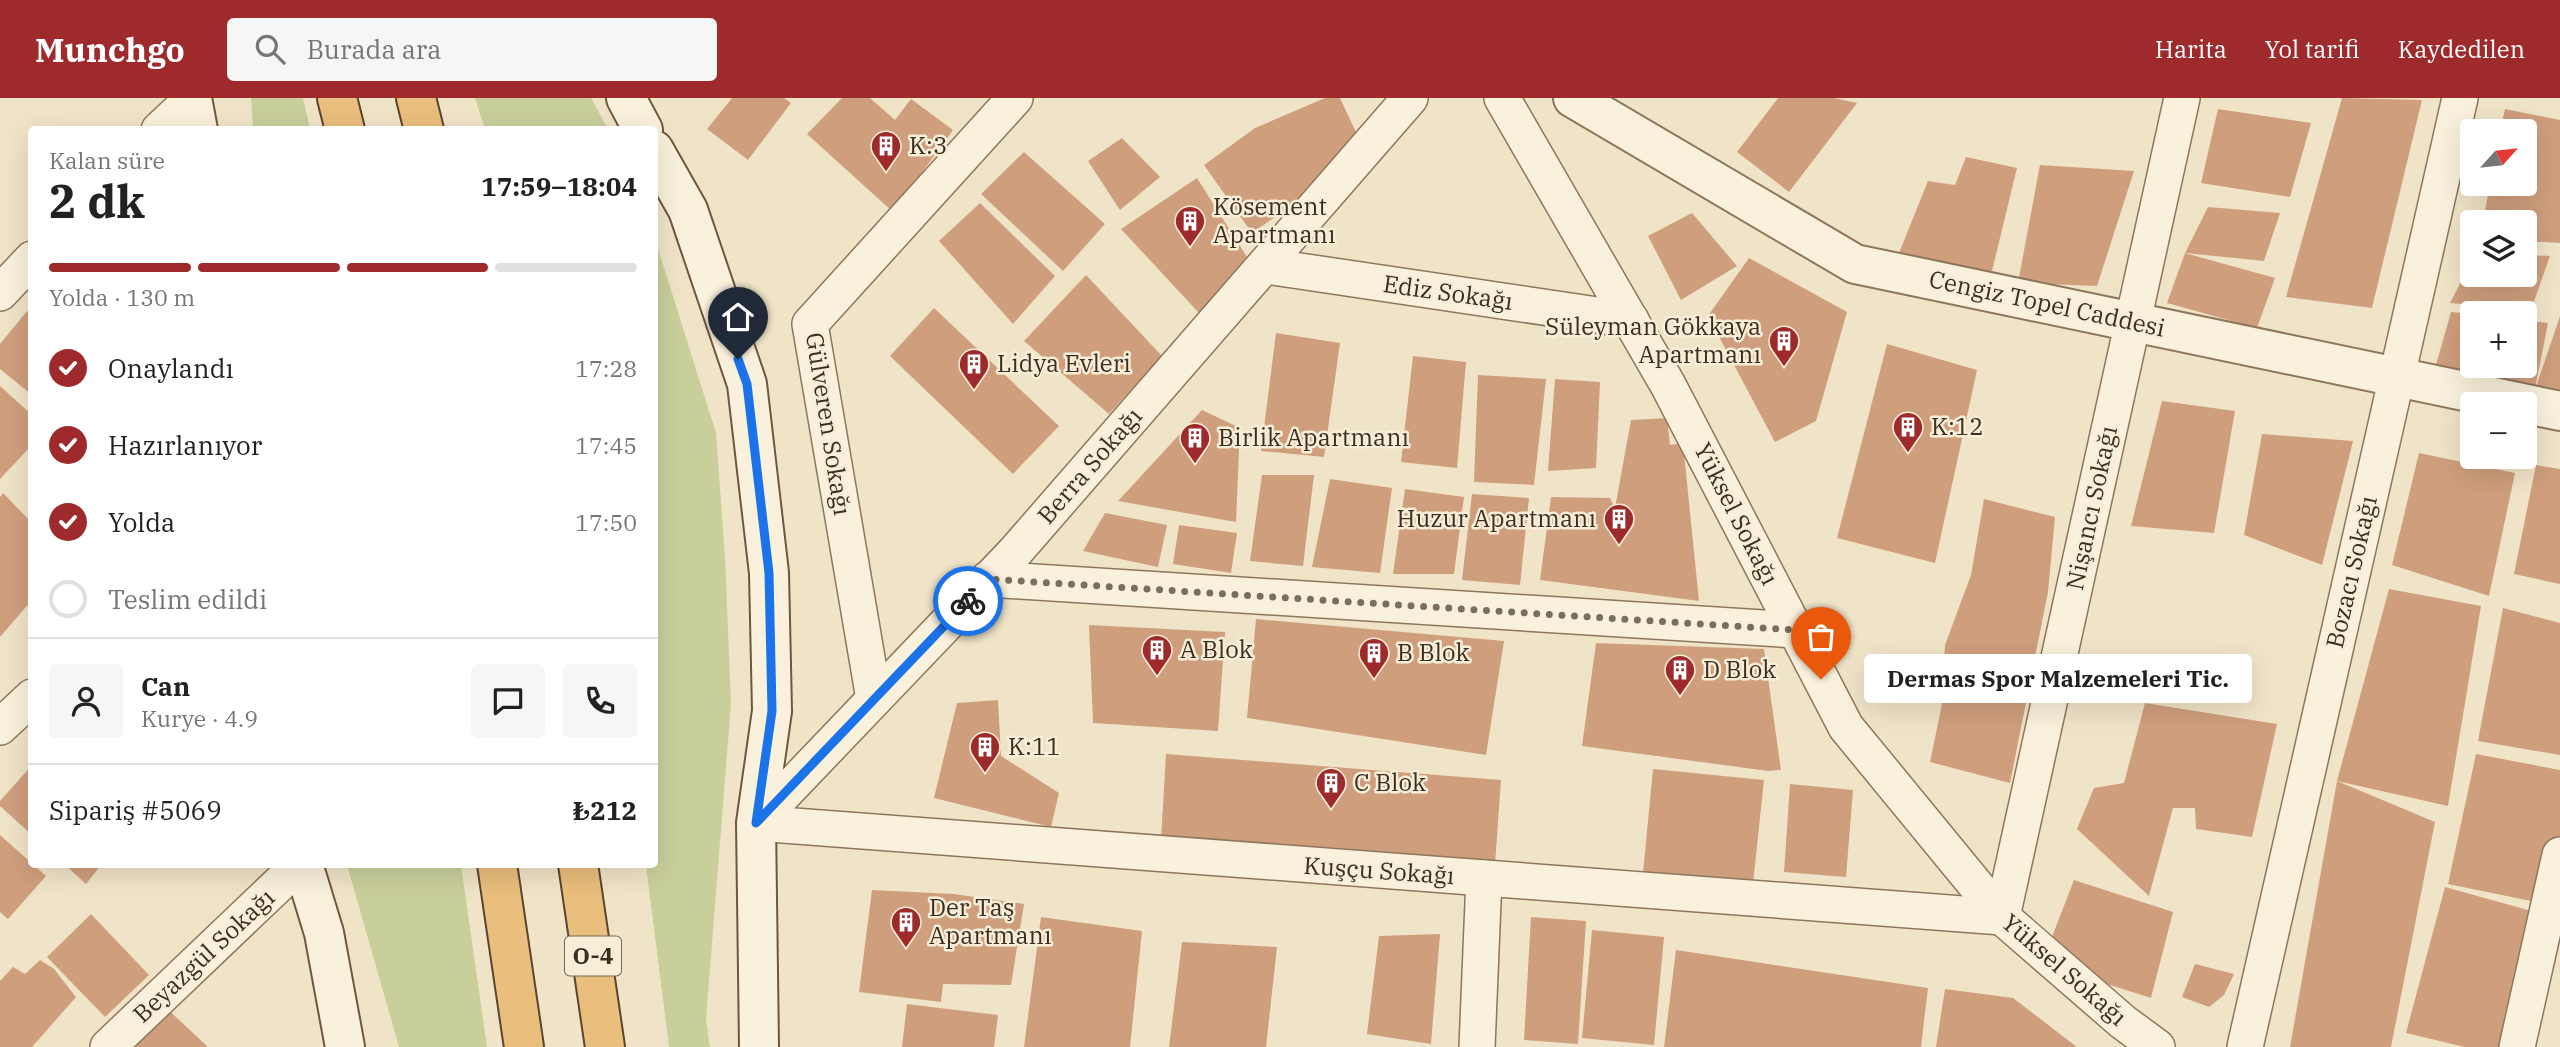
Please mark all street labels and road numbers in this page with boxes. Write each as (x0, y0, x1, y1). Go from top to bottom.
street label: Cengiz Topel Caddesi (1926, 262, 2168, 344)
street label: Ediz Sokağı (1381, 267, 1515, 317)
street label: Gülveren Sokağı (799, 330, 859, 517)
street label: Berra Sokağı (1030, 400, 1149, 530)
street label: Nişancı Sokağı (2058, 423, 2124, 593)
street label: Yüksel Sokağı (1687, 437, 1787, 590)
street label: Bozacı Sokağı (2318, 492, 2384, 651)
street label: Kuşçu Sokağı (1303, 849, 1456, 891)
street label: Beyazgül Sokağı (126, 881, 281, 1029)
street label: Yüksel Sokağı (1995, 906, 2134, 1032)
road number: O-4 (565, 936, 621, 976)

